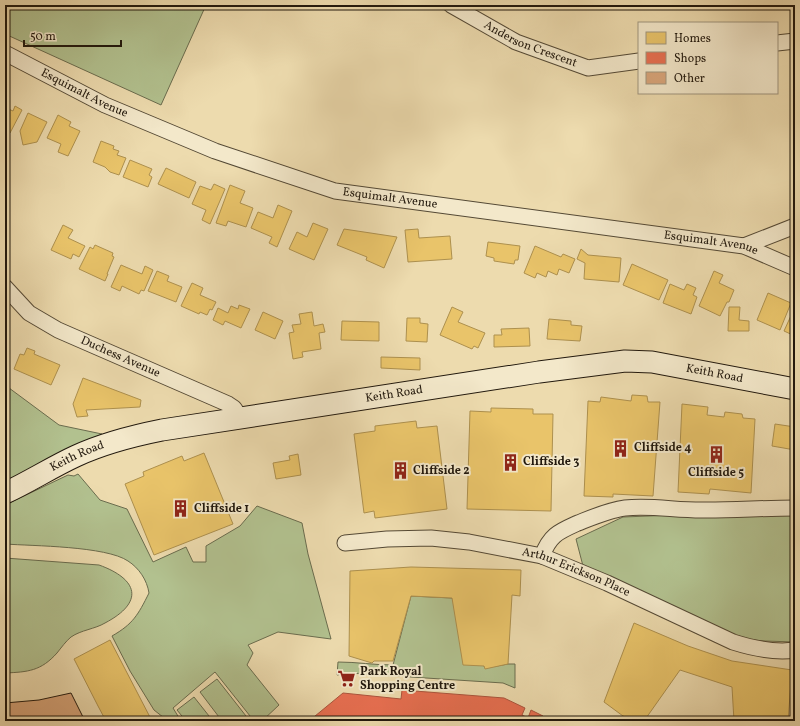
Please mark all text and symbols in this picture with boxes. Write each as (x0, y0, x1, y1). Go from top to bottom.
street label: Anderson Crescent (481, 17, 579, 71)
scale bar (24, 22, 121, 48)
legend (638, 22, 778, 94)
text: 50 m (30, 29, 56, 45)
text: Homes (674, 31, 711, 47)
text: Shops (674, 51, 706, 67)
street label: Esquimalt Avenue (38, 65, 131, 122)
text: Other (674, 71, 705, 87)
street label: Esquimalt Avenue (342, 184, 439, 213)
street label: Esquimalt Avenue (663, 227, 761, 259)
street label: Duchess Avenue (78, 333, 163, 382)
street label: Keith Road (685, 361, 745, 387)
street label: Keith Road (364, 382, 424, 407)
street label: Keith Road (47, 437, 107, 476)
building icon: Cliffside 4 (611, 438, 631, 458)
place label: Cliffside 4 (634, 440, 692, 456)
building icon: Cliffside 5 (706, 444, 726, 464)
building icon: Cliffside 3 (500, 452, 520, 472)
place label: Cliffside 3 (523, 454, 579, 470)
building icon: Cliffside 2 (390, 461, 410, 481)
place label: Cliffside 2 (413, 463, 470, 479)
place label: Cliffside 5 (688, 465, 744, 481)
building icon: Cliffside 1 (171, 499, 191, 519)
place label: Cliffside 1 (194, 501, 249, 517)
street label: Arthur Erickson Place (520, 544, 633, 601)
place label: Park Royal Shopping Centre (360, 664, 455, 694)
supermarket icon: Park Royal Shopping Centre (337, 669, 357, 689)

